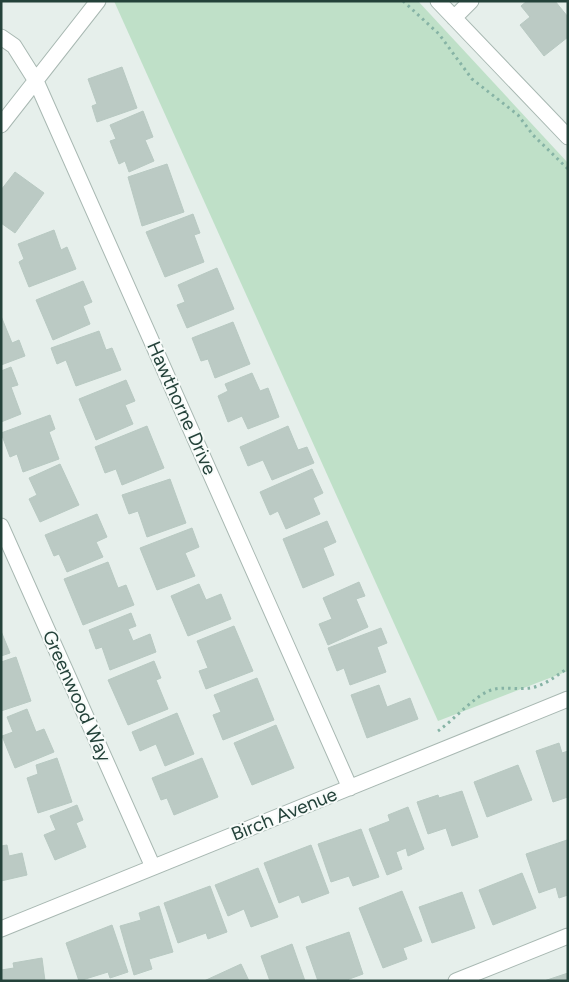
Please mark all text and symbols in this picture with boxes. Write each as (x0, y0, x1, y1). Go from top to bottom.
street label: Hawthorne Drive (142, 338, 222, 478)
street label: Greenwood Way (38, 627, 116, 765)
street label: Birch Avenue (228, 782, 340, 846)

